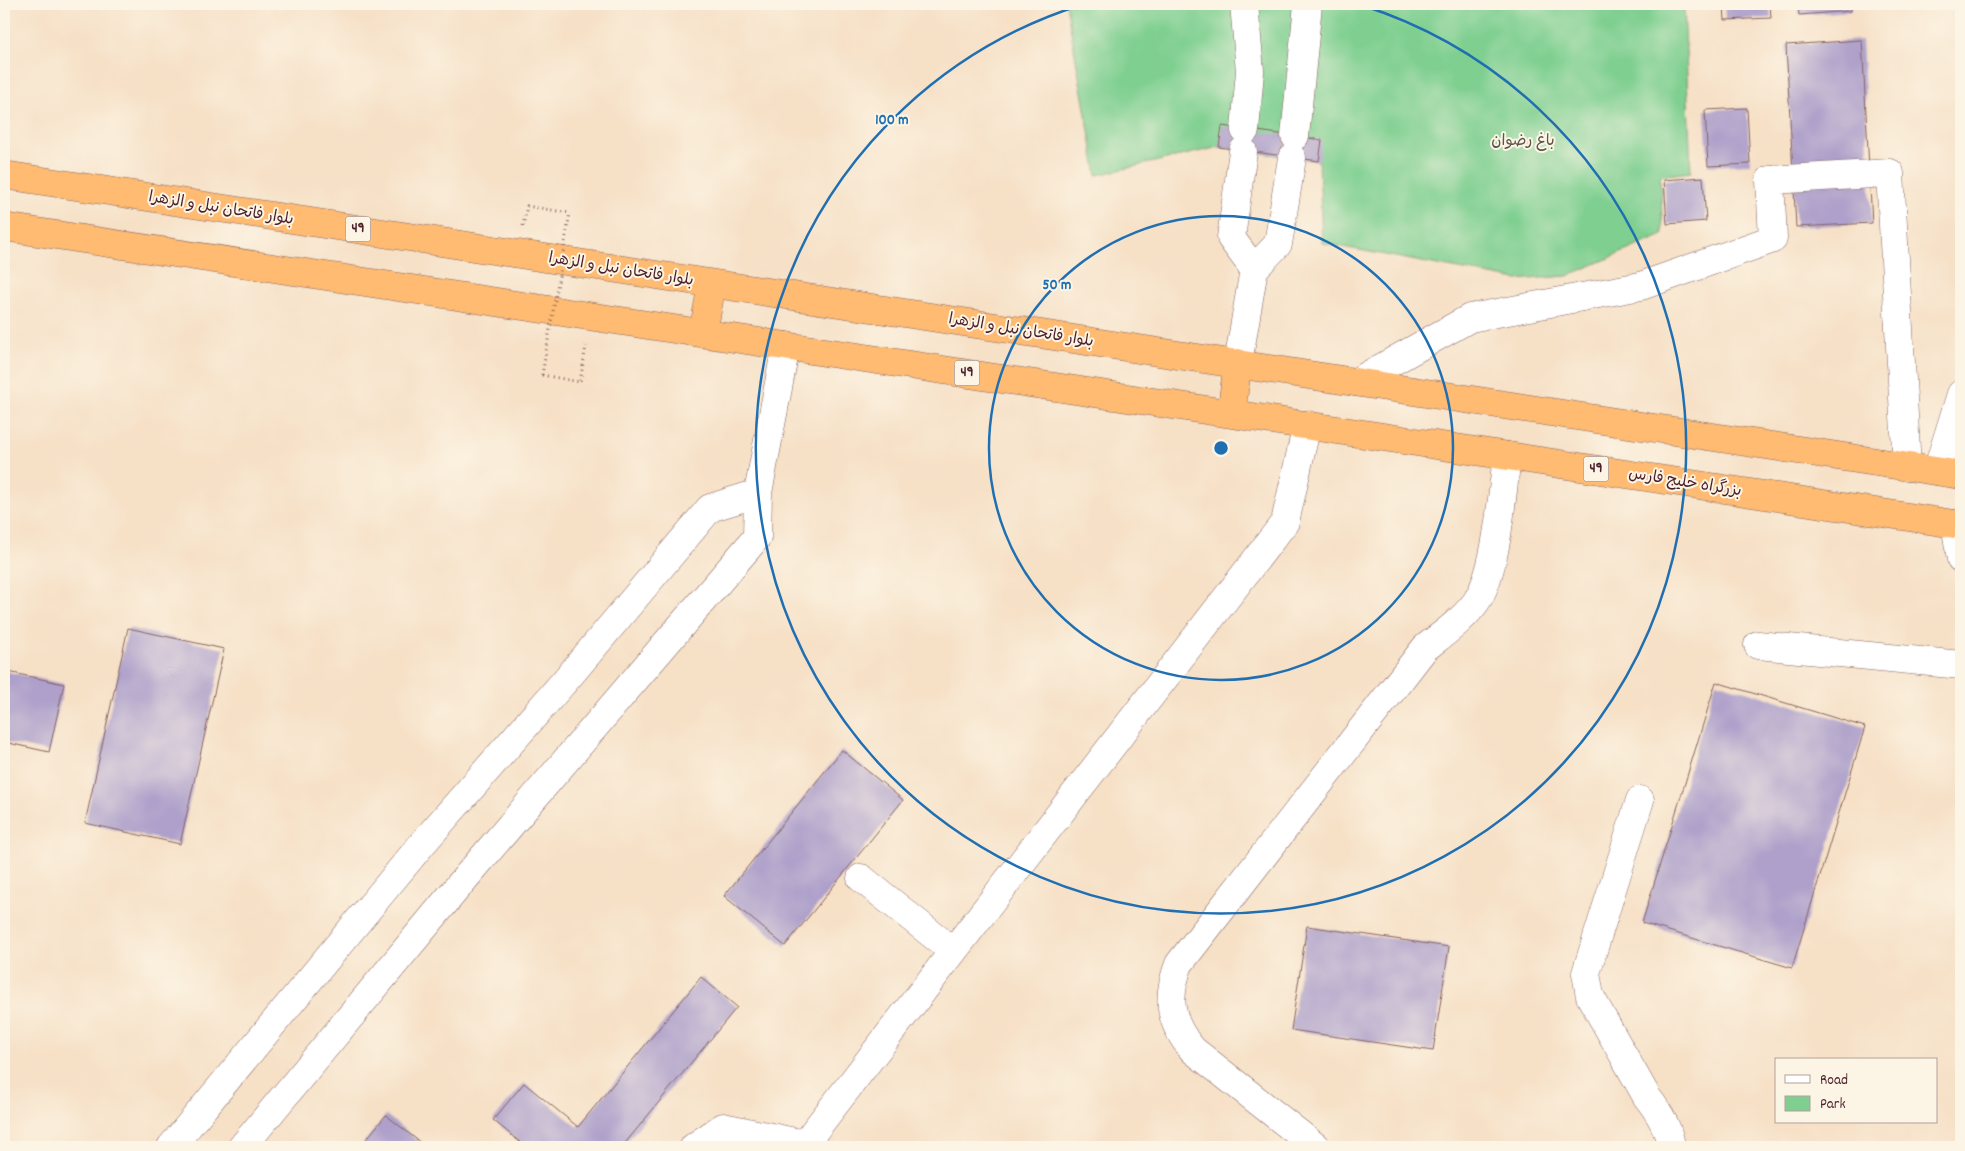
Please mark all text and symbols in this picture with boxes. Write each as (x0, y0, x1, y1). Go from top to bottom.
text: 100 m (875, 110, 909, 132)
park label: باغ رضوان (1491, 130, 1555, 153)
street label: بلوار فاتحان نبل و الزهرا (147, 186, 295, 232)
road number: 49 (346, 216, 370, 242)
street label: بلوار فاتحان نبل و الزهرا (547, 247, 695, 293)
text: 50 m (1043, 275, 1071, 297)
street label: بلوار فاتحان نبل و الزهرا (947, 308, 1095, 354)
road number: 49 (954, 360, 980, 386)
centre of rings (1212, 439, 1230, 457)
road number: 49 (1584, 456, 1608, 482)
street label: بزرگراه خلیج فارس (1627, 463, 1743, 503)
legend (1775, 1058, 1938, 1124)
text: Road (1820, 1070, 1848, 1092)
text: Park (1820, 1094, 1846, 1116)

